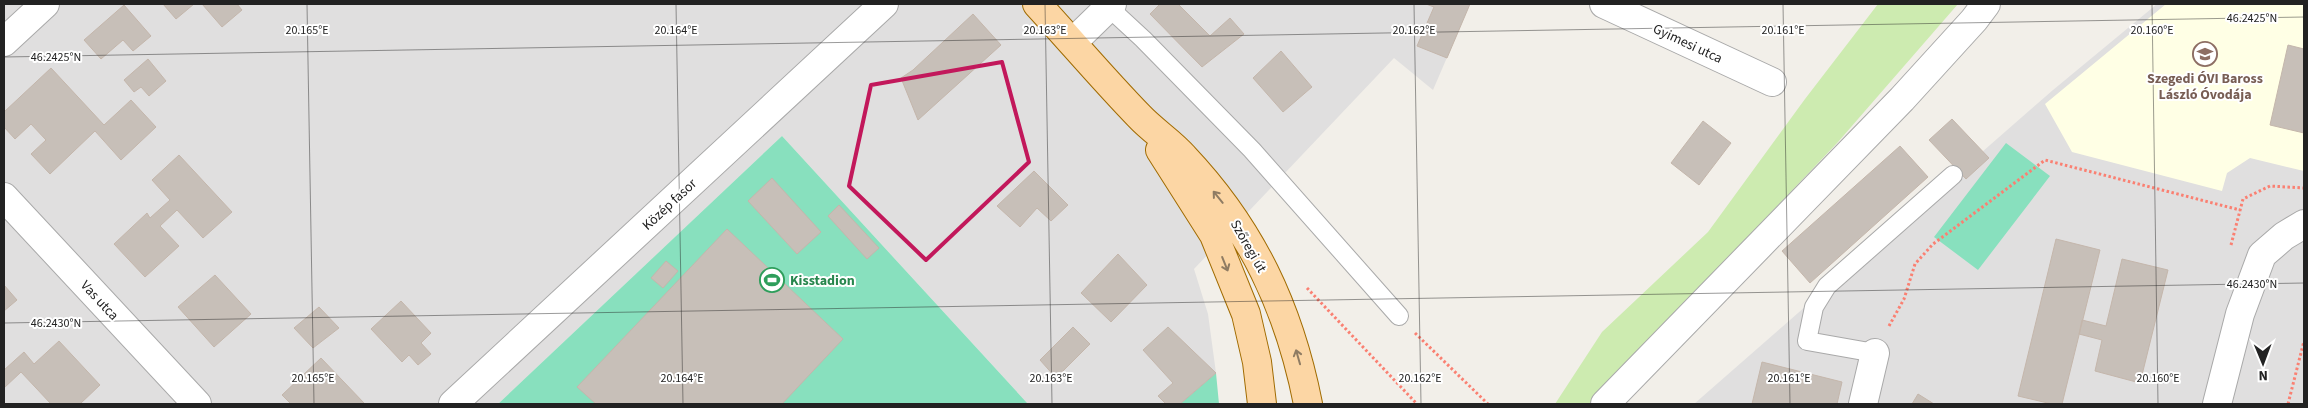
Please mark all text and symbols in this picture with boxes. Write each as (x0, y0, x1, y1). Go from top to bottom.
text: 46.2425°N (2227, 10, 2277, 27)
street label: Gyimesi utca (1649, 19, 1726, 69)
text: 20.165°E (285, 22, 329, 39)
text: 20.164°E (654, 22, 698, 39)
text: 20.163°E (1023, 22, 1067, 39)
text: 20.162°E (1392, 22, 1436, 39)
text: 20.161°E (1761, 22, 1805, 39)
text: 20.160°E (2130, 22, 2174, 39)
school or university icon: Szegedi ÓVI Baross László Óvodája (2192, 41, 2218, 67)
text: 46.2425°N (31, 49, 81, 66)
place label: Szegedi ÓVI Baross László Óvodája (2147, 69, 2263, 105)
street label: Közép fasor (638, 174, 701, 235)
one-way arrow (1213, 190, 1224, 203)
street label: Szőregi út (1225, 216, 1271, 277)
one-way arrow (1222, 257, 1231, 272)
sports icon: Kisstadion (759, 267, 785, 293)
place label: Kisstadion (790, 271, 855, 291)
street label: Vas utca (76, 276, 123, 325)
text: 46.2430°N (2227, 276, 2277, 293)
text: 46.2430°N (31, 315, 81, 332)
north arrow (2238, 338, 2288, 388)
one-way arrow (1293, 349, 1303, 365)
text: N (2258, 365, 2268, 385)
text: 20.165°E (291, 370, 335, 387)
text: 20.164°E (660, 370, 704, 387)
text: 20.163°E (1029, 370, 1073, 387)
text: 20.162°E (1398, 370, 1442, 387)
text: 20.161°E (1767, 370, 1811, 387)
text: 20.160°E (2136, 370, 2180, 387)

